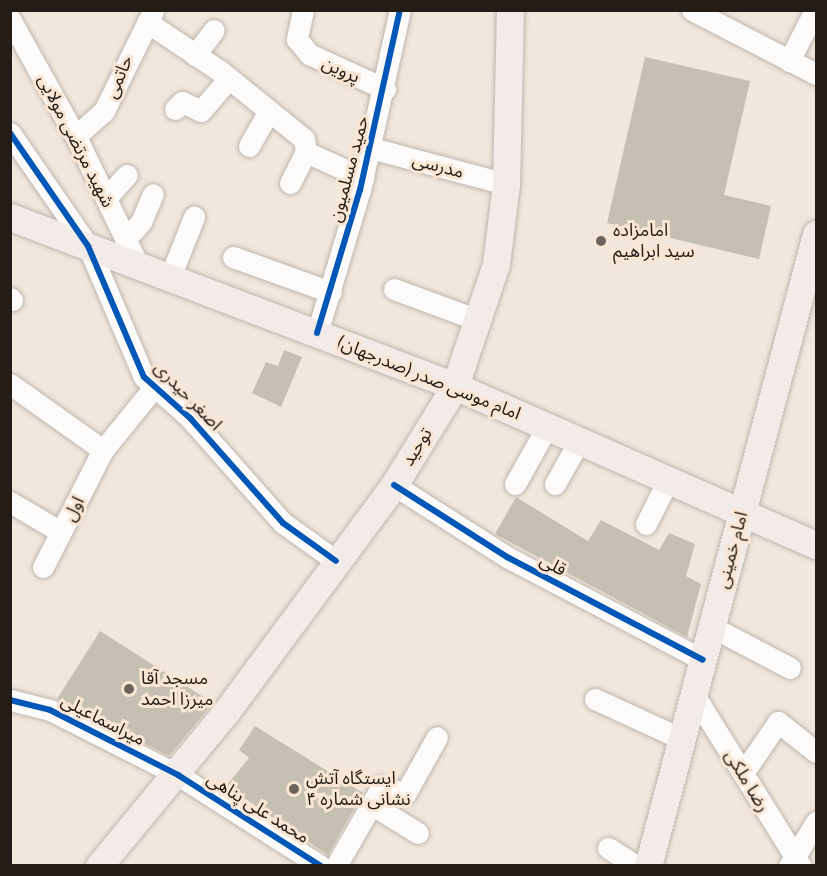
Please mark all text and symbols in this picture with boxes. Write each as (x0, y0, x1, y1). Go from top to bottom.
street label: حاتمی (100, 52, 138, 102)
street label: پروین (319, 52, 363, 88)
street label: شهید مرتضی مولایی (33, 71, 119, 211)
street label: حمید مسلمیون (324, 113, 374, 225)
street label: مدرسی (410, 149, 466, 183)
place label: امامزاده سید ابراهیم (613, 220, 695, 262)
marker: امامزاده سید ابراهیم (594, 234, 608, 248)
street label: (صدرجهان) امام موسی صدر (334, 331, 524, 425)
street label: اصغر حیدری (150, 357, 226, 435)
street label: توحید (397, 424, 437, 470)
street label: اول (59, 493, 89, 525)
street label: امام خمینی (711, 509, 753, 591)
street label: قلی (536, 549, 570, 581)
place label: مسجد آقا میرزا احمد (141, 668, 214, 710)
marker: مسجد آقا میرزا احمد (122, 682, 136, 696)
street label: میراسماعیلی (57, 690, 149, 750)
street label: رضا ملکی (720, 746, 774, 816)
street label: محمد علی پناهی (203, 768, 313, 848)
place label: ایستگاه آتش نشانی شماره ۴ (306, 768, 411, 810)
marker: ایستگاه آتش نشانی شماره ۴ (287, 782, 301, 796)

